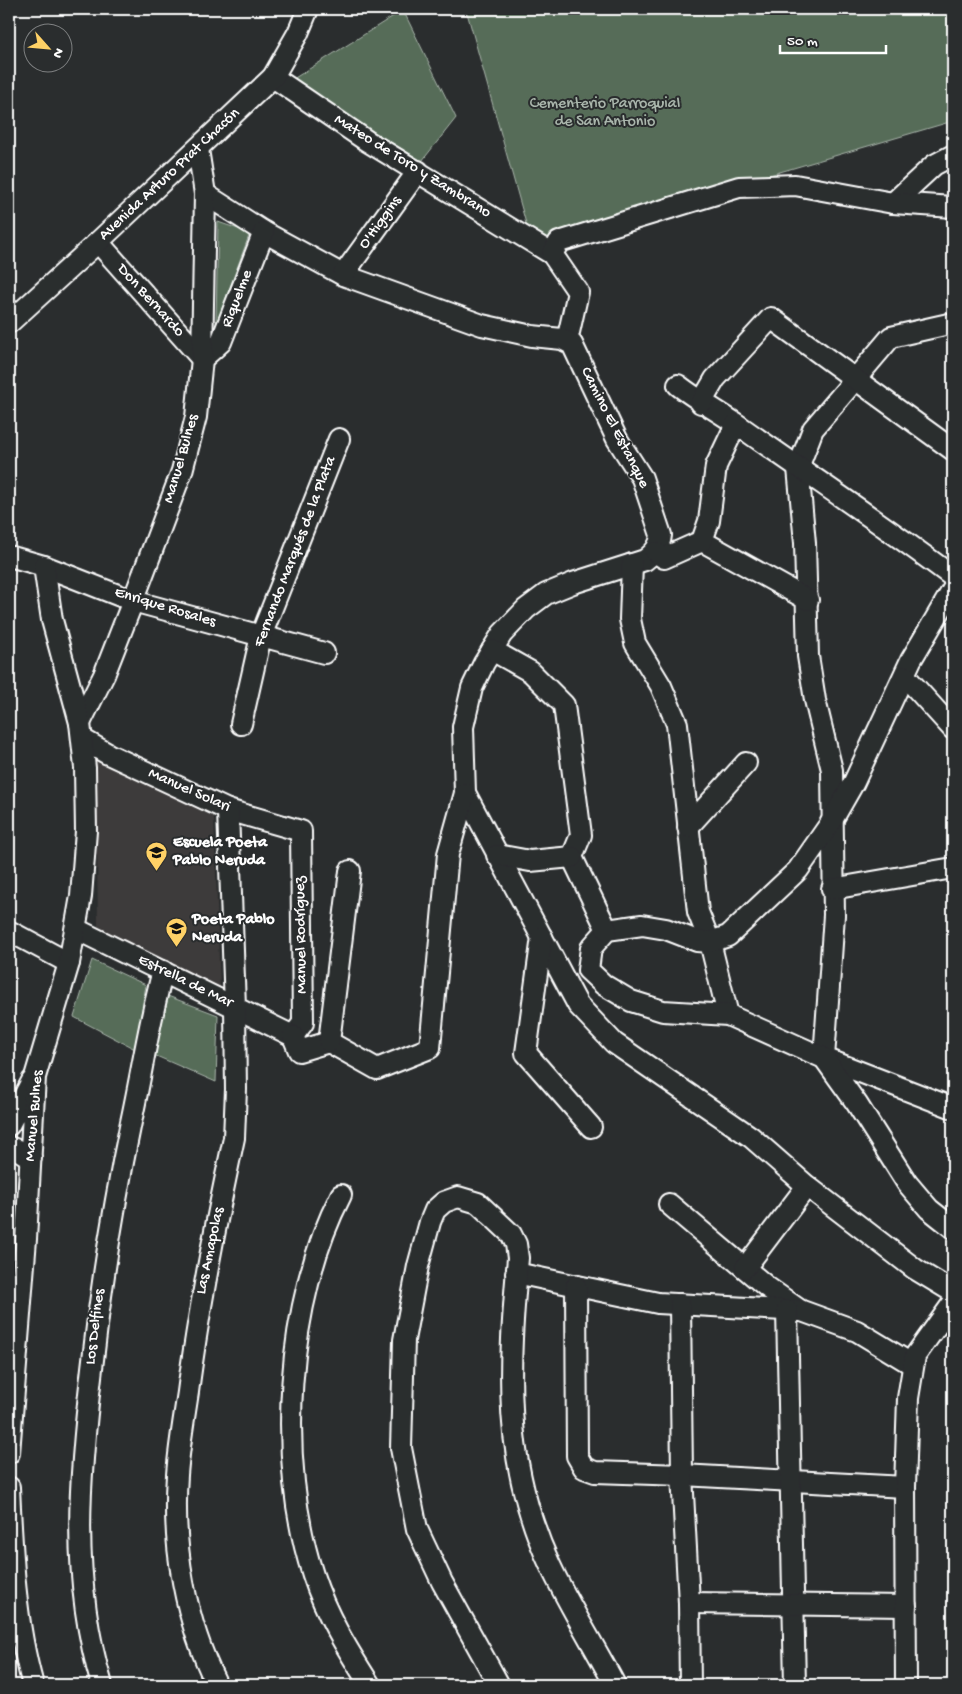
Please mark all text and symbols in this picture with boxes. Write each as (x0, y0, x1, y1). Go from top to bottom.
north arrow (22, 22, 72, 72)
scale bar (780, 22, 886, 54)
text: 50 m (787, 33, 818, 51)
text: N (48, 45, 67, 61)
park label: Cementerio Parroquial de San Antonio (530, 95, 680, 132)
street label: Avenida Arturo Prat Chacón (96, 104, 245, 245)
street label: Mateo de Toro y Zambrano (330, 111, 494, 223)
street label: O'Higgins (355, 192, 407, 253)
street label: Don Bernardo (111, 260, 188, 342)
street label: Riquelme (218, 267, 258, 331)
street label: Camino El Estanque (575, 364, 653, 492)
street label: Manuel Bulnes (160, 411, 204, 506)
street label: Fernando Marqués de la Plata (250, 453, 342, 651)
street label: Enrique Rosales (112, 584, 219, 633)
street label: Manuel Solari (145, 764, 233, 818)
place label: Escuela Poeta Pablo Neruda (172, 834, 268, 871)
school or university icon: Escuela Poeta Pablo Neruda (145, 840, 169, 871)
street label: Manuel Rodríguez (291, 875, 313, 994)
place label: Poeta Pablo Neruda (191, 911, 275, 948)
school or university icon: Poeta Pablo Neruda (164, 917, 188, 948)
street label: Estrella de Mar (134, 951, 237, 1014)
street label: Manuel Bulnes (22, 1068, 49, 1162)
street label: Las Amapolas (192, 1205, 230, 1296)
street label: Los Delfines (82, 1287, 110, 1366)

